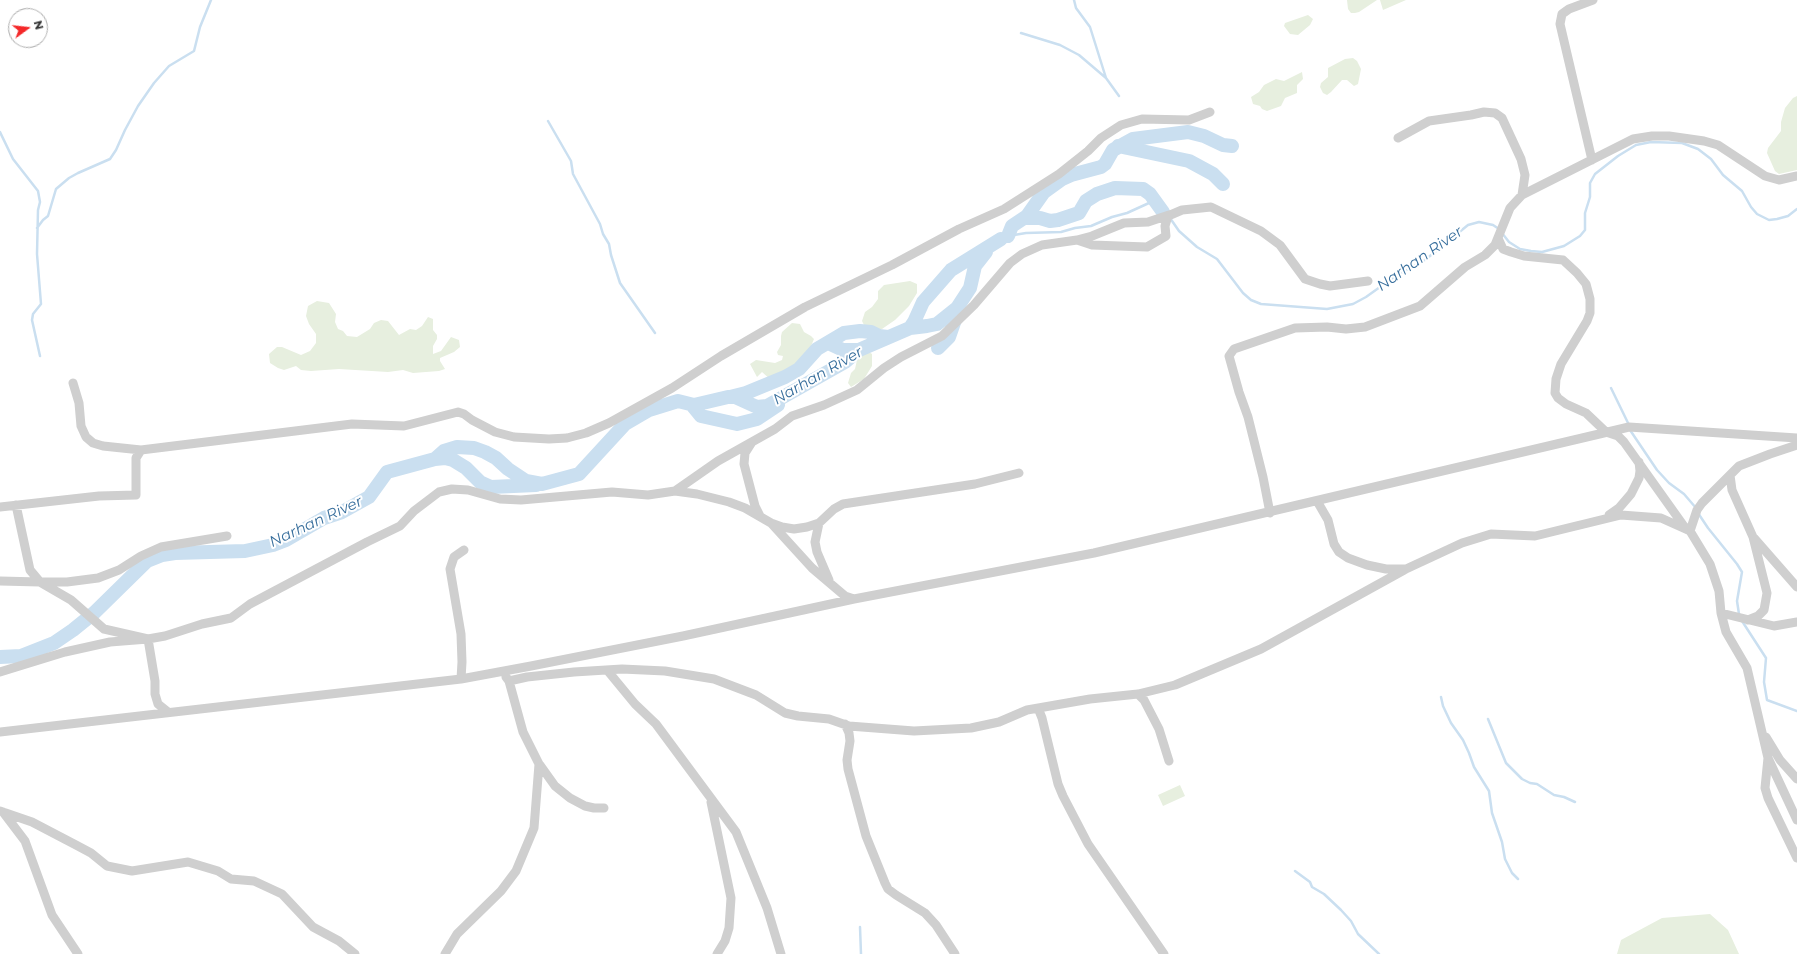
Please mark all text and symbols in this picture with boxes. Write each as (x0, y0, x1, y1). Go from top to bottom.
north arrow (8, 8, 48, 48)
text: N (31, 19, 47, 31)
water label: Narhan River (1374, 223, 1466, 295)
water label: Narhan River (770, 343, 866, 409)
water label: Narhan River (267, 493, 365, 551)

